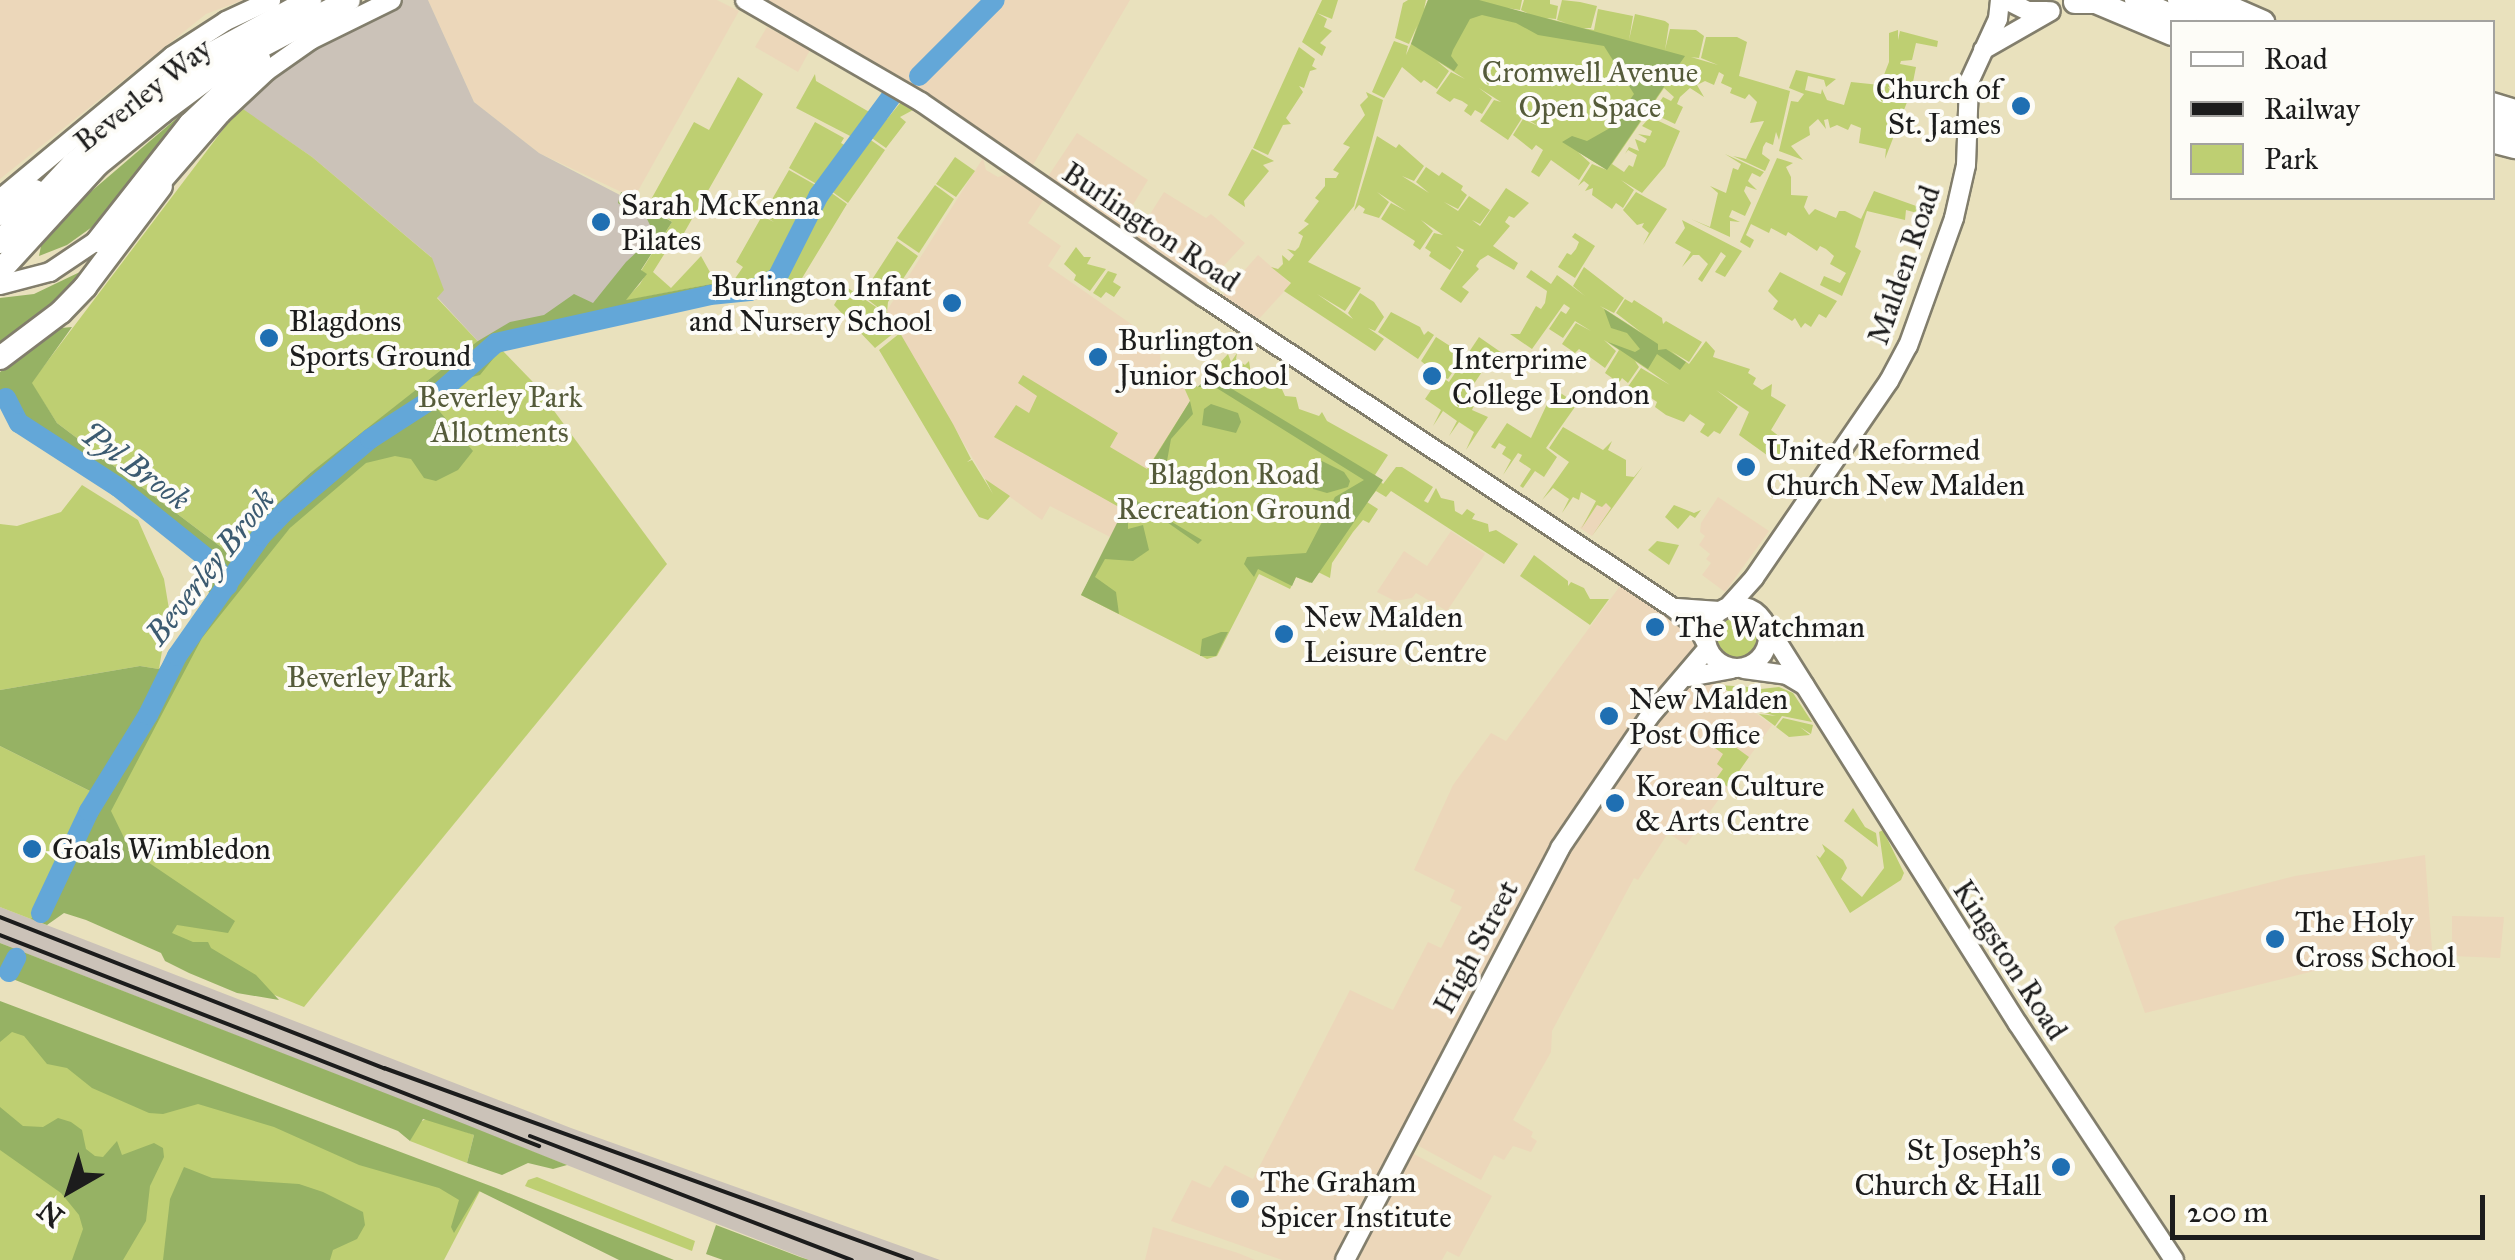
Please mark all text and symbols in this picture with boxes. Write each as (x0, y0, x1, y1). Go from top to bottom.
legend (2170, 20, 2495, 200)
street label: Beverley Way (67, 30, 219, 160)
text: Road (2264, 41, 2328, 77)
park label: Cromwell Avenue Open Space (1482, 54, 1698, 124)
place label: Church of St. James (1876, 71, 2001, 142)
text: Railway (2264, 91, 2360, 127)
marker: Church of St. James (2010, 95, 2032, 117)
text: Park (2264, 141, 2318, 177)
street label: Burlington Road (1056, 154, 1246, 300)
street label: Malden Road (1860, 181, 1948, 349)
place label: Sarah McKenna Pilates (621, 187, 820, 258)
marker: Sarah McKenna Pilates (590, 211, 612, 233)
place label: Burlington Infant and Nursery School (689, 268, 932, 338)
marker: Burlington Infant and Nursery School (941, 292, 963, 314)
place label: Blagdons Sports Ground (289, 303, 471, 374)
place label: Burlington Junior School (1118, 322, 1288, 392)
marker: Blagdons Sports Ground (258, 327, 280, 349)
place label: Interprime College London (1452, 341, 1650, 412)
marker: Burlington Junior School (1087, 346, 1109, 368)
marker: Interprime College London (1421, 365, 1443, 387)
park label: Beverley Park Allotments (418, 379, 582, 450)
water label: Pyl Brook (73, 415, 197, 519)
place label: United Reformed Church New Malden (1766, 432, 2025, 502)
park label: Blagdon Road Recreation Ground (1117, 456, 1351, 526)
marker: United Reformed Church New Malden (1735, 456, 1757, 478)
water label: Beverley Brook (138, 481, 284, 653)
place label: New Malden Leisure Centre (1304, 599, 1487, 670)
place label: The Watchman (1675, 609, 1865, 645)
marker: The Watchman (1644, 616, 1666, 638)
marker: New Malden Leisure Centre (1273, 623, 1295, 645)
park label: Beverley Park (287, 659, 451, 695)
place label: New Malden Post Office (1629, 681, 1788, 752)
marker: New Malden Post Office (1598, 705, 1620, 727)
place label: Korean Culture & Arts Centre (1635, 768, 1825, 838)
marker: Korean Culture & Arts Centre (1604, 792, 1626, 814)
place label: Goals Wimbledon (52, 831, 271, 867)
marker: Goals Wimbledon (21, 838, 43, 860)
street label: Kingston Road (1945, 873, 2075, 1047)
street label: High Street (1426, 874, 1526, 1020)
place label: The Holy Cross School (2295, 904, 2455, 974)
marker: The Holy Cross School (2264, 928, 2286, 950)
place label: St Joseph's Church & Hall (1854, 1132, 2041, 1202)
north arrow (20, 1140, 120, 1240)
marker: St Joseph's Church & Hall (2050, 1156, 2072, 1178)
place label: The Graham Spicer Institute (1260, 1164, 1452, 1234)
scale bar (2175, 1175, 2490, 1237)
marker: The Graham Spicer Institute (1229, 1188, 1251, 1210)
text: N (31, 1193, 71, 1235)
text: 200 m (2187, 1194, 2268, 1230)

